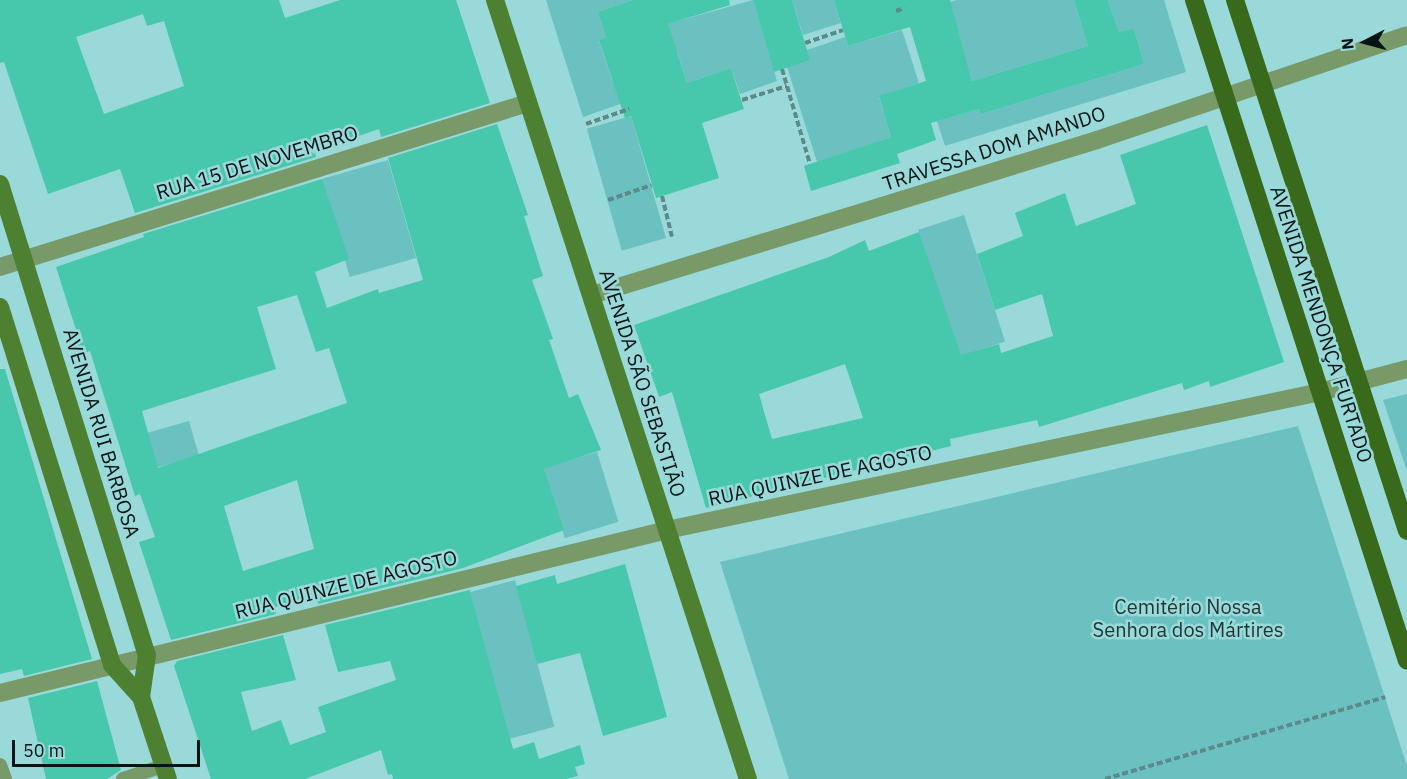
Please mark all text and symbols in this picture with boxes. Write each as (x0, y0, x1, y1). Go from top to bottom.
north arrow (1335, 12, 1395, 72)
text: N (1337, 37, 1358, 51)
street label: TRAVESSA DOM AMANDO (880, 101, 1108, 195)
street label: RUA 15 DE NOVEMBRO (153, 120, 361, 204)
street label: AVENIDA MENDONÇA FURTADO (1266, 182, 1378, 466)
street label: AVENIDA SÃO SEBASTIÃO (595, 266, 691, 500)
street label: AVENIDA RUI BARBOSA (59, 325, 145, 541)
street label: RUA QUINZE DE AGOSTO (706, 440, 934, 510)
street label: RUA QUINZE DE AGOSTO (232, 545, 460, 623)
park label: Cemitério Nossa Senhora dos Mártires (1093, 594, 1283, 641)
scale bar (15, 728, 202, 766)
text: 50 m (23, 739, 65, 762)

